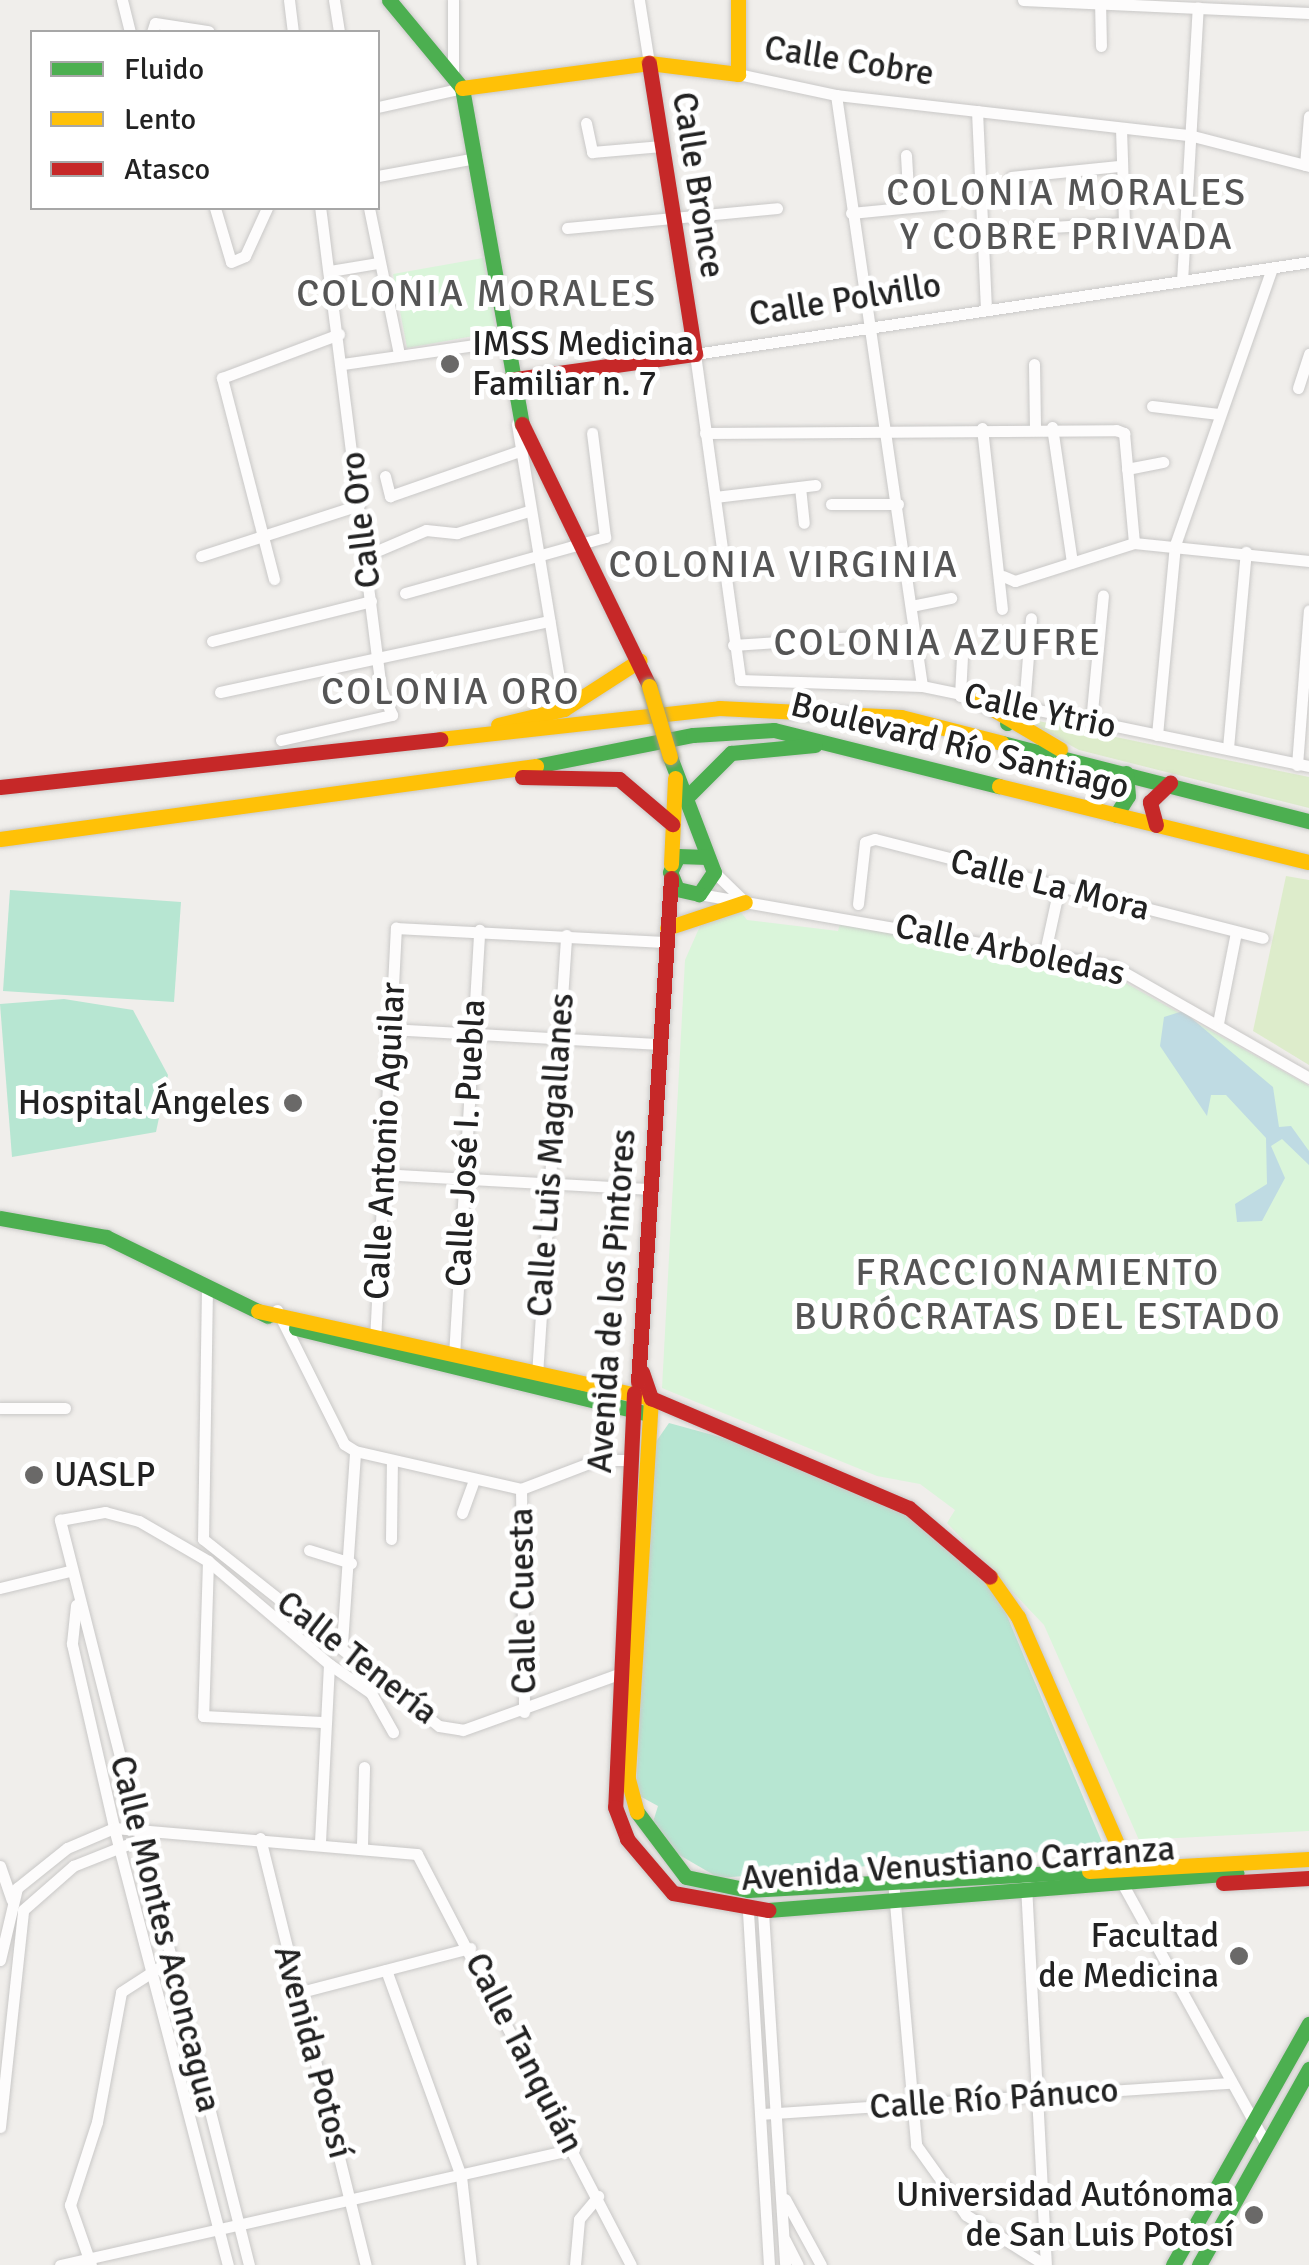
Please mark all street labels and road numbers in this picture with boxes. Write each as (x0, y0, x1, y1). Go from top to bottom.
street label: Calle Cobre (761, 27, 937, 95)
street label: Calle Bronce (663, 89, 733, 281)
street label: Calle Polvillo (746, 264, 944, 336)
street label: Calle Oro (332, 449, 390, 591)
street label: Calle Ytrio (960, 674, 1120, 748)
street label: Boulevard Río Santiago (787, 684, 1133, 808)
street label: Calle La Mora (946, 840, 1154, 930)
street label: Calle Arboledas (891, 905, 1129, 995)
street label: Calle Antonio Aguilar (356, 981, 414, 1301)
street label: Calle Luis Magallanes (519, 992, 583, 1318)
street label: Calle José I. Puebla (437, 998, 495, 1288)
street label: Avenida de los Pintores (579, 1128, 645, 1474)
street label: Calle Cuesta (500, 1507, 546, 1695)
street label: Calle Tenería (268, 1582, 446, 1734)
street label: Calle Montes Aconcagua (100, 1751, 230, 2117)
street label: Avenida Venustiano Carranza (740, 1828, 1176, 1900)
street label: Avenida Potosí (264, 1941, 362, 2163)
street label: Calle Tanquián (456, 1946, 592, 2160)
street label: Calle Río Pánuco (868, 2069, 1120, 2129)

